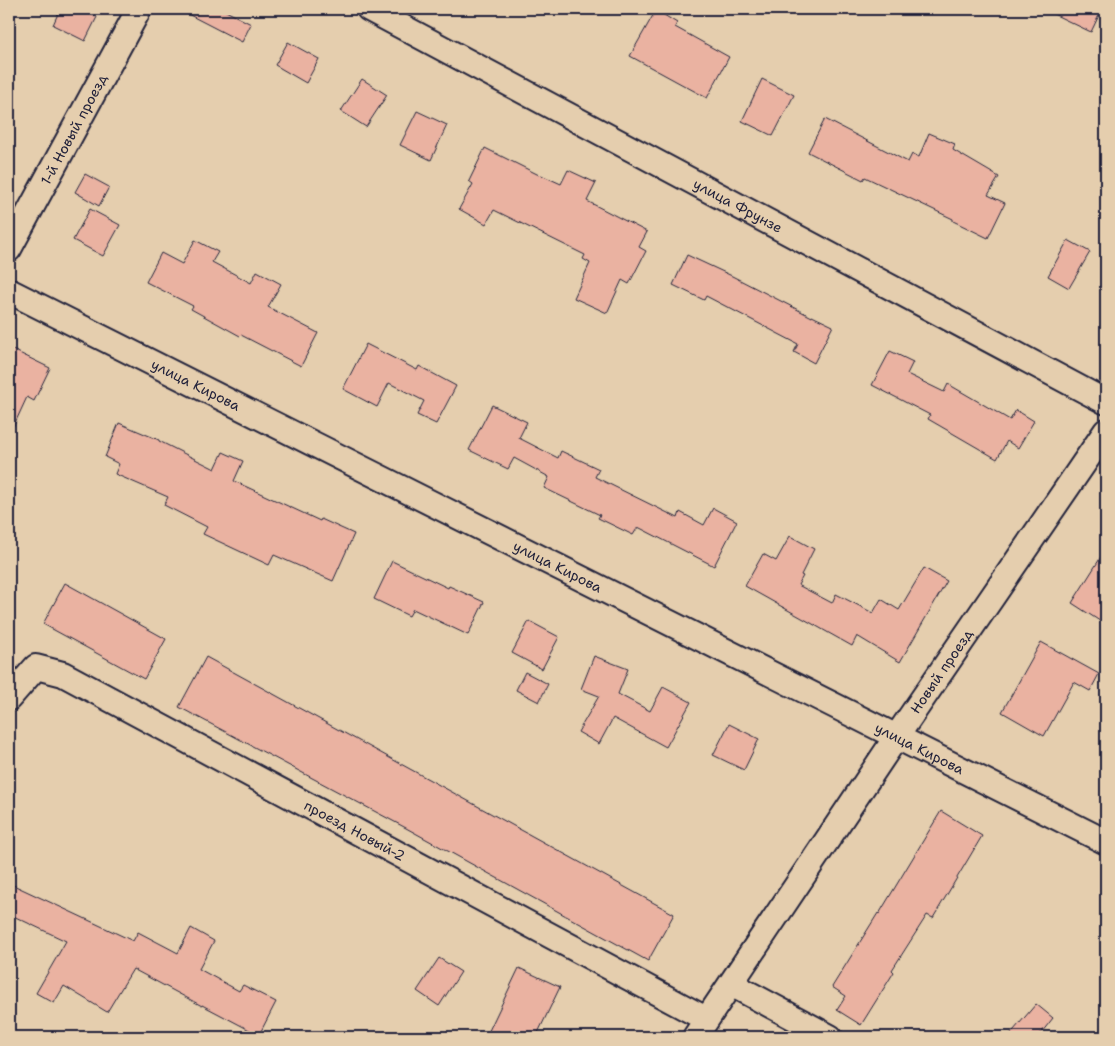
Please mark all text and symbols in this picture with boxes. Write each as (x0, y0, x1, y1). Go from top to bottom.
street label: 1-й Новый проезд (36, 71, 111, 188)
street label: улица Фрунзе (690, 175, 786, 237)
street label: улица Кирова (148, 355, 244, 415)
street label: улица Кирова (510, 537, 605, 597)
street label: Новый проезд (906, 625, 977, 717)
street label: улица Кирова (872, 718, 967, 778)
street label: проезд Новый-2 (301, 796, 408, 865)

